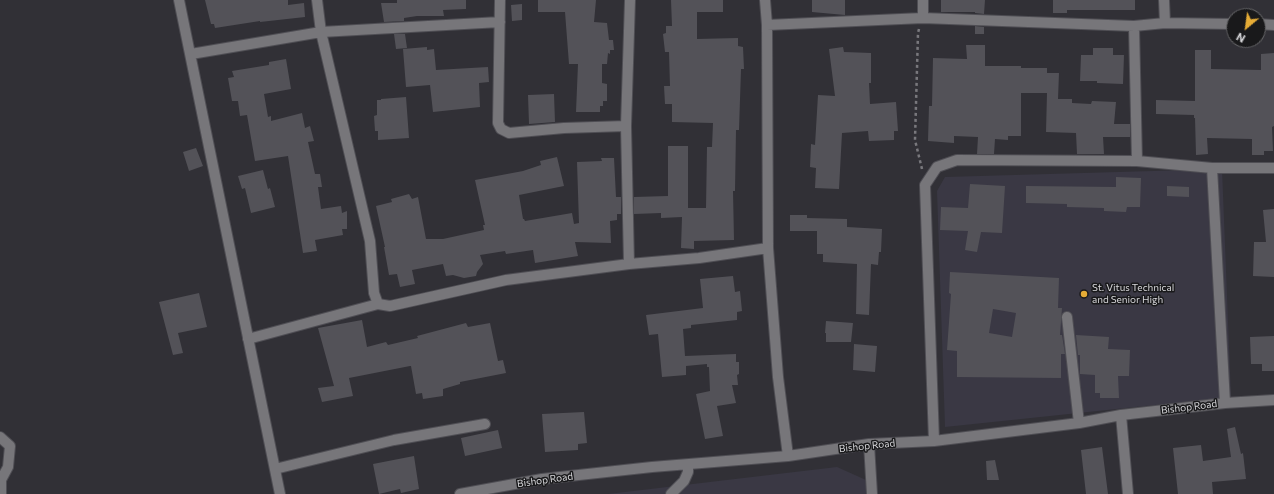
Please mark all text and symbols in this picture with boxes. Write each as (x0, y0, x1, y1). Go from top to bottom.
north arrow (1226, 8, 1266, 48)
text: N (1234, 30, 1247, 46)
place label: St. Vitus Technical and Senior High (1092, 282, 1174, 306)
marker: St. Vitus Technical and Senior High (1079, 289, 1089, 299)
street label: Bishop Road (1160, 398, 1218, 416)
street label: Bishop Road (838, 437, 896, 455)
street label: Bishop Road (516, 470, 574, 490)

